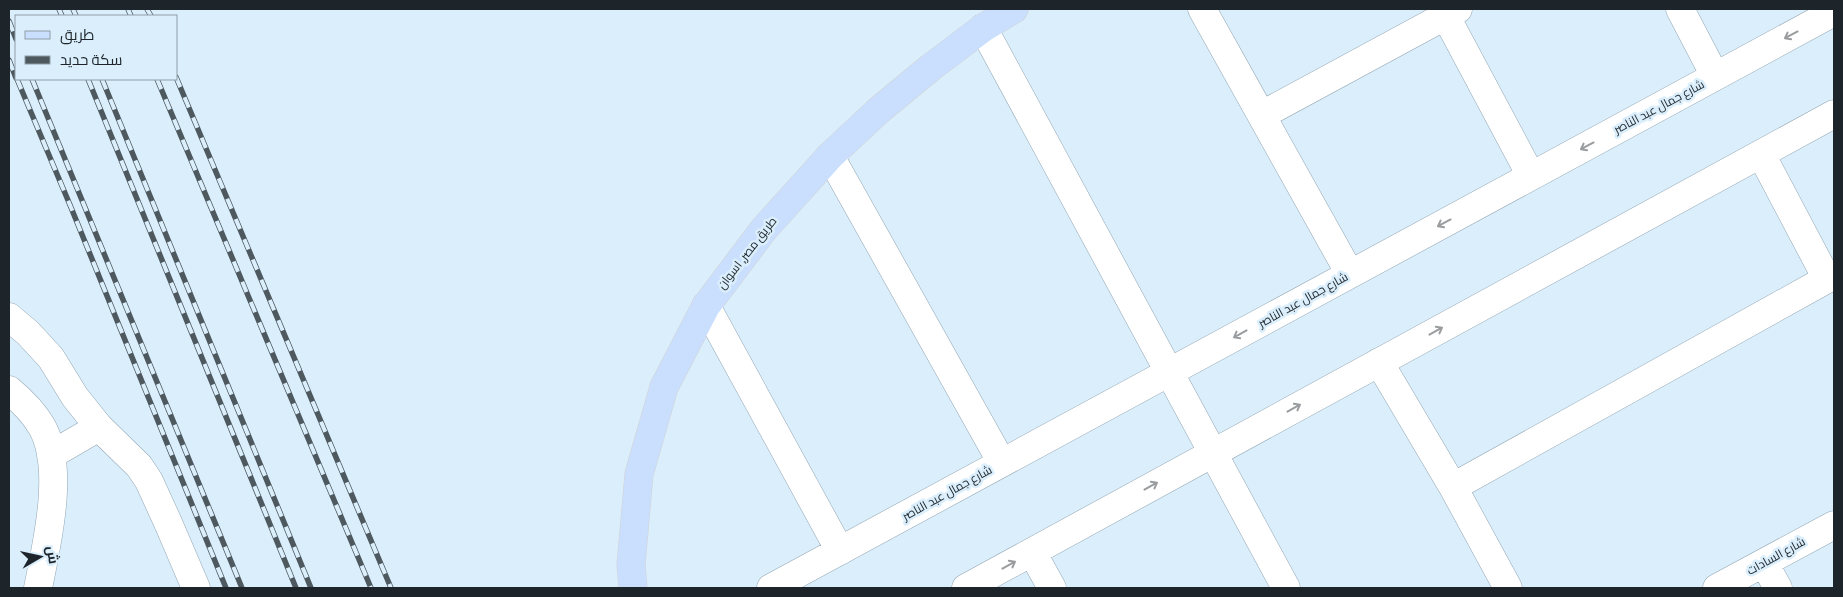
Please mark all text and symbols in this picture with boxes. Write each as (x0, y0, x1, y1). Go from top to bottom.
legend (15, 15, 178, 80)
text: طريق (60, 25, 94, 46)
one-way arrow (1784, 30, 1799, 40)
text: سكة حديد (60, 50, 122, 71)
street label: شارع جمال عبد الناصر (1610, 76, 1708, 139)
one-way arrow (1580, 142, 1595, 151)
street label: طريق مصر, اسوان (714, 213, 781, 293)
one-way arrow (1437, 219, 1452, 228)
street label: شارع جمال عبد الناصر (1254, 269, 1351, 333)
one-way arrow (1429, 325, 1443, 335)
one-way arrow (1233, 330, 1247, 340)
one-way arrow (1286, 403, 1300, 413)
street label: شارع جمال عبد الناصر (898, 462, 995, 526)
one-way arrow (1143, 481, 1158, 491)
north arrow (15, 532, 65, 582)
street label: شارع السادات (1744, 533, 1809, 580)
text: ش (41, 545, 63, 566)
one-way arrow (1001, 559, 1015, 569)

